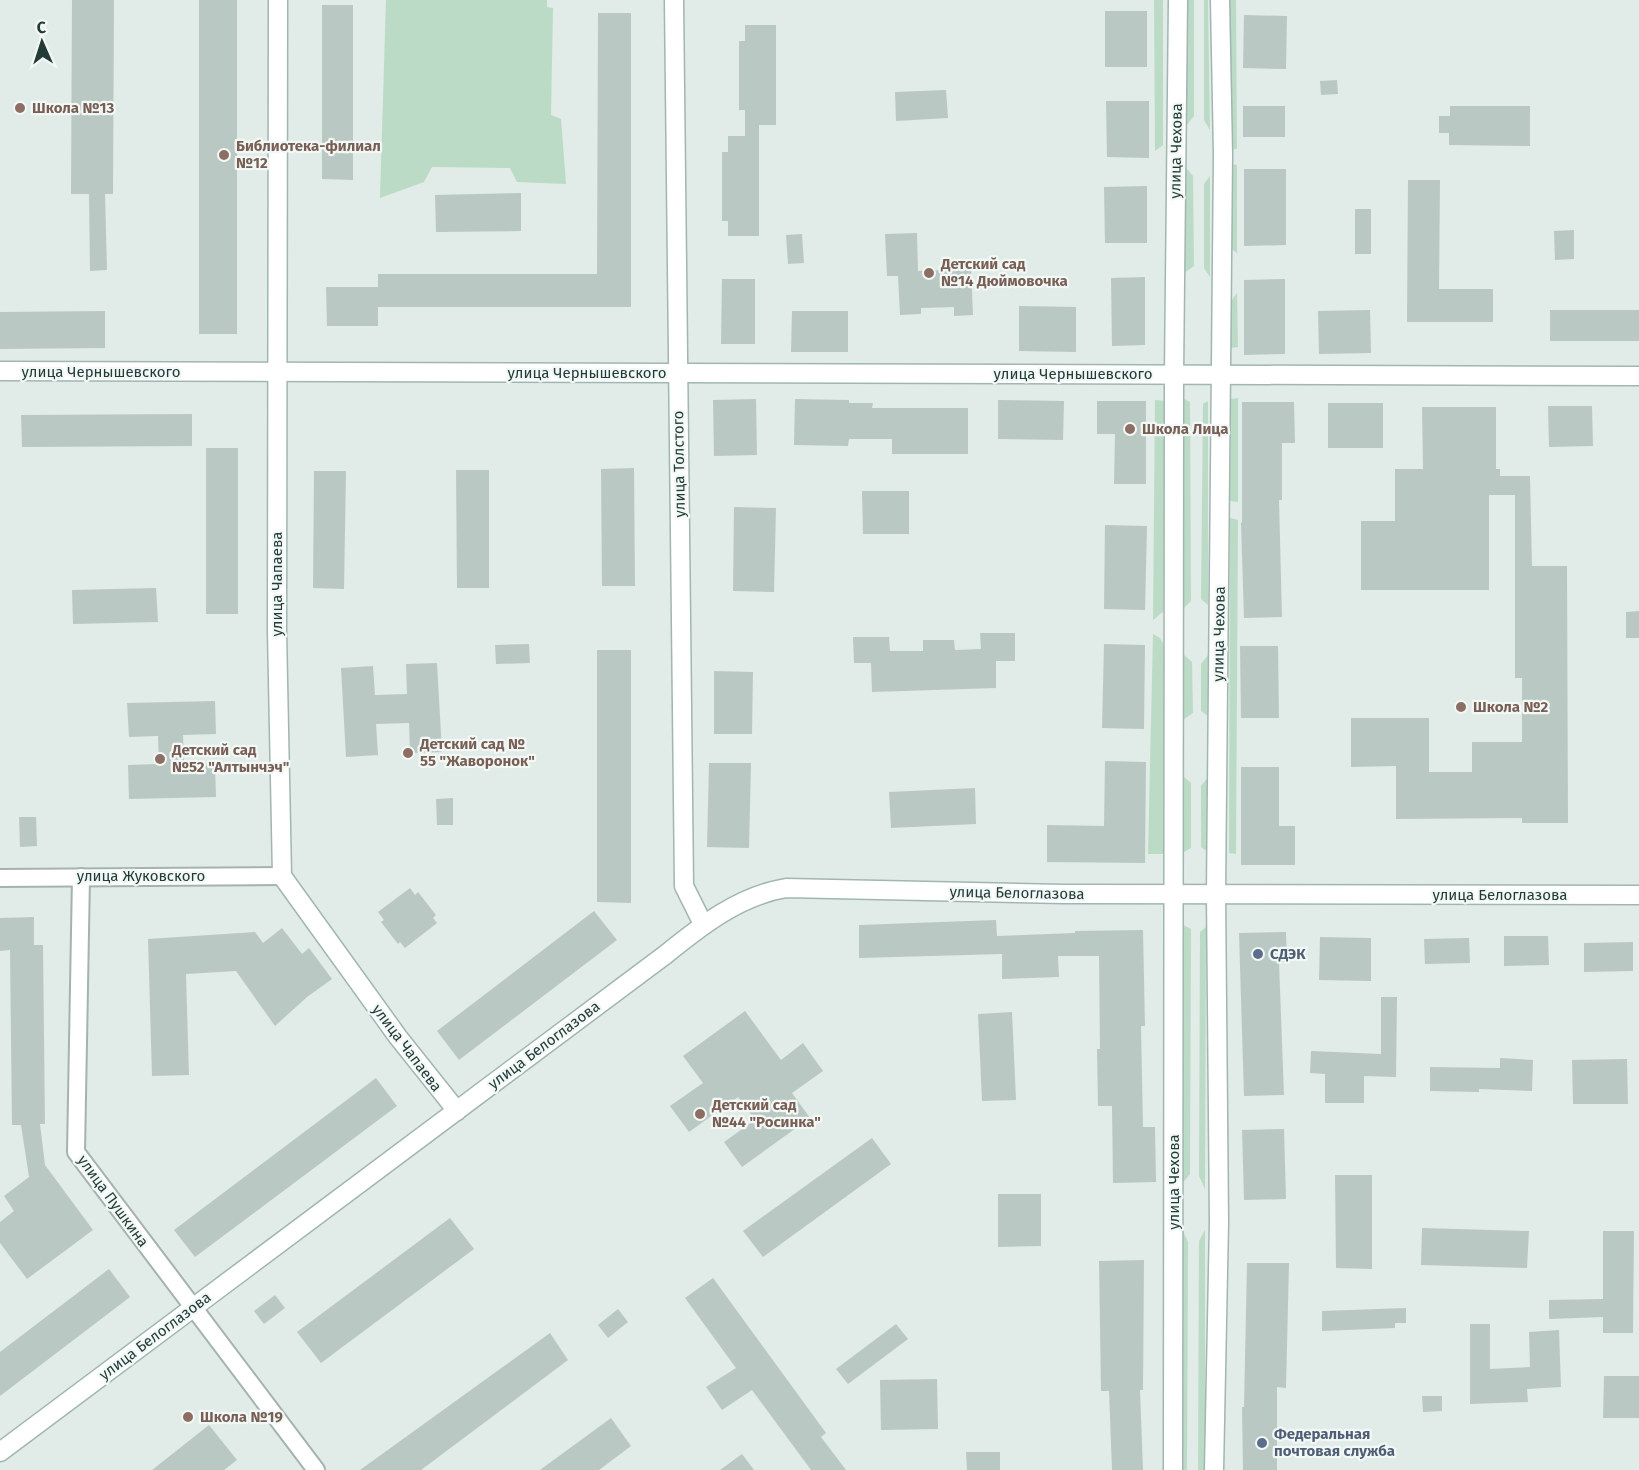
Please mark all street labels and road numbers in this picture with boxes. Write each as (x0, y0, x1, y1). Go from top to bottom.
street label: улица Чехова (1166, 103, 1186, 199)
street label: улица Чернышевского (22, 363, 180, 381)
street label: улица Чернышевского (508, 364, 666, 382)
street label: улица Чернышевского (994, 365, 1152, 383)
street label: улица Толстого (669, 410, 689, 518)
street label: улица Чапаева (268, 532, 286, 636)
street label: улица Чехова (1209, 586, 1229, 682)
street label: улица Жуковского (77, 867, 205, 885)
street label: улица Белоглазова (949, 883, 1085, 903)
street label: улица Белоглазова (1432, 886, 1568, 904)
street label: улица Белоглазова (485, 997, 603, 1093)
street label: улица Чапаева (368, 1001, 446, 1095)
street label: улица Чехова (1165, 1134, 1183, 1230)
street label: улица Пушкина (74, 1152, 152, 1250)
street label: улица Белоглазова (96, 1288, 214, 1384)

